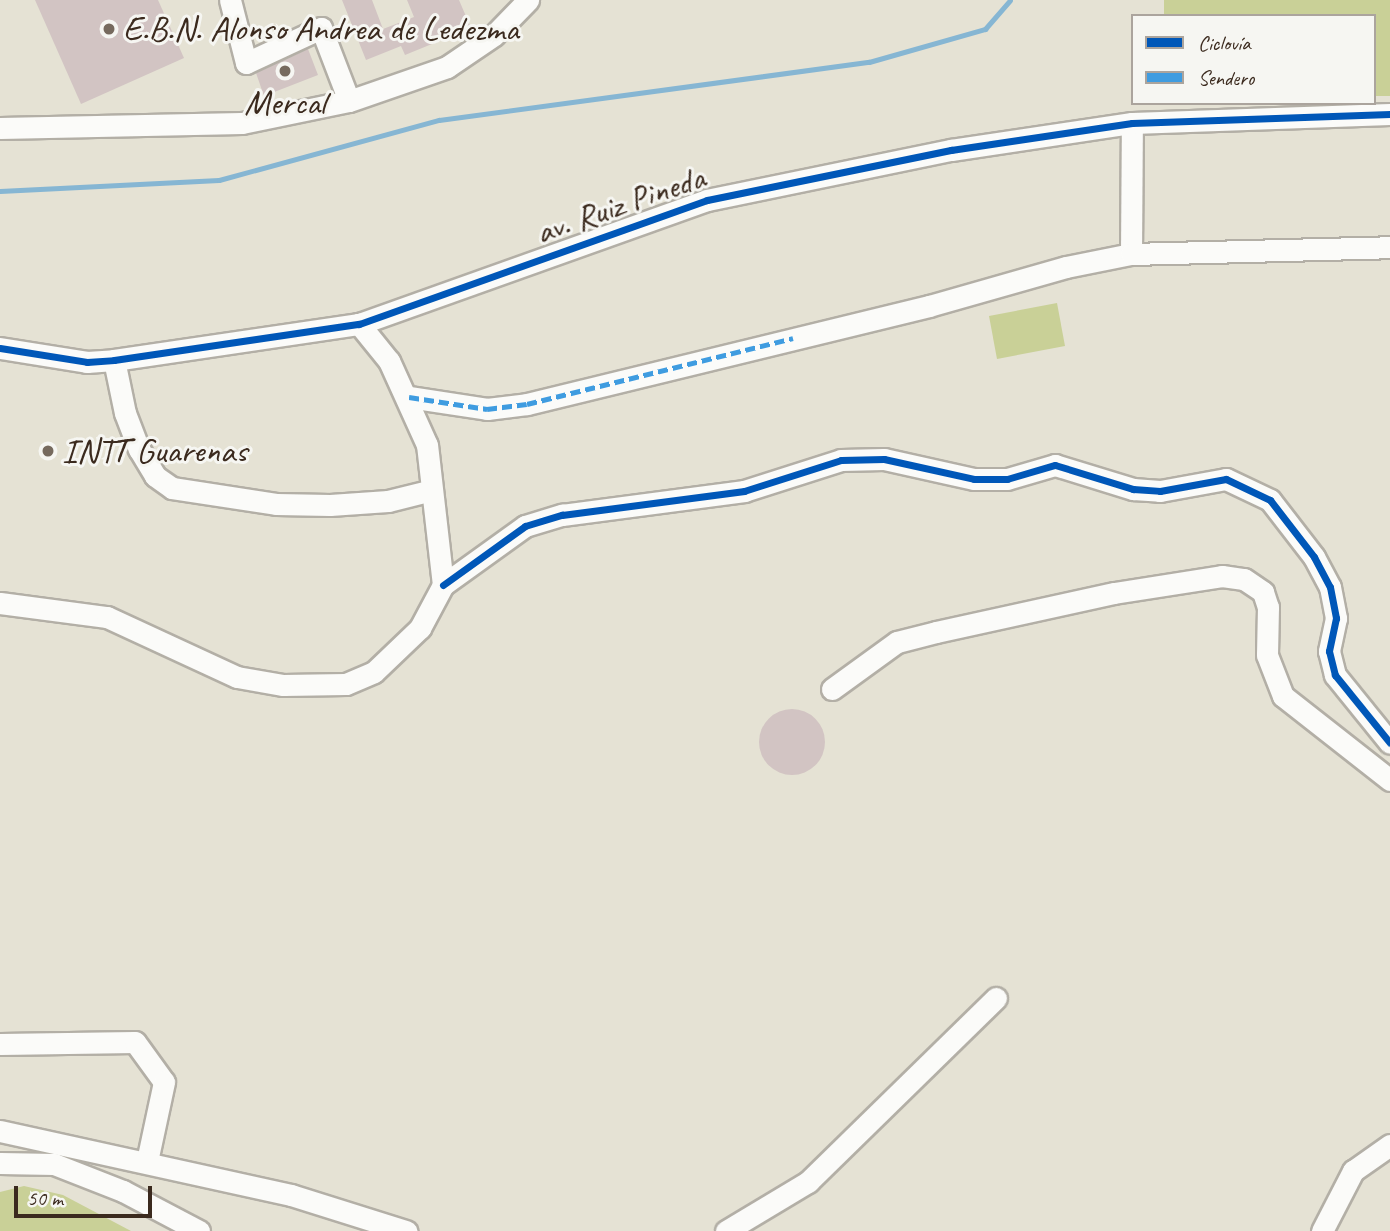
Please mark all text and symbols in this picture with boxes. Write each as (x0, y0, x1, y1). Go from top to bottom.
place label: E.B.N. Alonso Andrea de Ledezma (123, 8, 517, 50)
legend (1131, 14, 1376, 105)
marker: E.B.N. Alonso Andrea de Ledezma (101, 21, 117, 37)
text: Ciclovía (1198, 30, 1250, 56)
marker: Mercal (277, 63, 293, 79)
text: Sendero (1198, 65, 1254, 91)
place label: Mercal (244, 82, 326, 124)
street label: av. Ruiz Pineda (530, 156, 710, 254)
place label: INTT Guarenas (62, 430, 247, 472)
marker: INTT Guarenas (40, 443, 56, 459)
scale bar (18, 1172, 156, 1216)
text: 50 m (27, 1185, 63, 1211)

